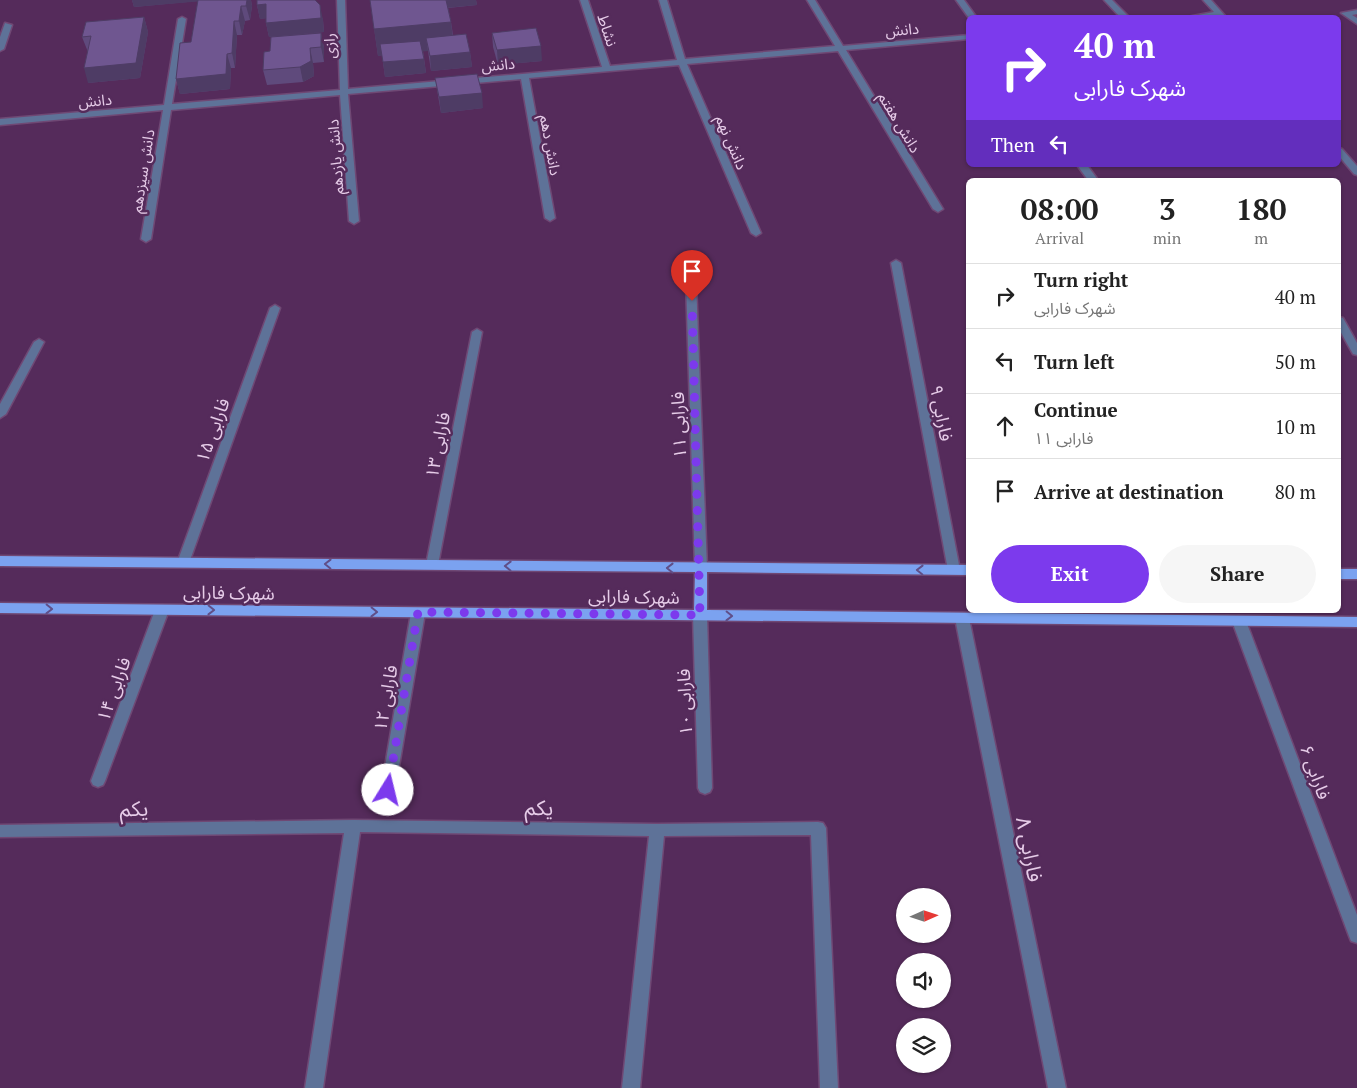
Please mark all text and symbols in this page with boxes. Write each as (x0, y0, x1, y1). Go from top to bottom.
street label: نشاط (593, 11, 623, 49)
street label: دانش (884, 18, 920, 40)
text: 40 m (1074, 22, 1155, 68)
street label: رازی (319, 33, 339, 59)
icon: right (991, 35, 1056, 100)
street label: دانش (480, 53, 516, 75)
text: شهرک فارابی (1074, 73, 1186, 102)
street label: دانش هفتم (872, 88, 926, 157)
street label: دانش (77, 89, 113, 111)
street label: دانش نهم (710, 112, 752, 173)
street label: دانش دهم (534, 113, 566, 177)
street label: دانش یازدهم (322, 118, 350, 195)
street label: دانش سیزدهم (126, 128, 160, 215)
icon: left (1045, 130, 1073, 158)
text: Then (991, 132, 1035, 157)
text: 08:00 (1020, 189, 1099, 229)
text: 3 (1159, 189, 1176, 229)
text: 180 (1236, 189, 1287, 229)
text: Arrival (1035, 227, 1084, 249)
text: min (1153, 227, 1181, 249)
text: m (1254, 227, 1268, 249)
pin (671, 250, 713, 301)
icon: arrive (678, 257, 706, 285)
text: Turn right (1034, 267, 1128, 292)
icon: right (991, 282, 1019, 310)
text: 40 m (1275, 284, 1316, 309)
text: شهرک فارابی (1034, 297, 1115, 319)
icon: left (991, 347, 1019, 375)
text: Turn left (1034, 349, 1115, 374)
text: 50 m (1275, 349, 1316, 374)
street label: فارابی ۹ (925, 383, 959, 443)
street label: فارابی ۱۱ (665, 391, 691, 459)
street label: فارابی ۱۵ (189, 395, 235, 465)
text: Continue (1034, 397, 1118, 422)
street label: فارابی ۱۳ (419, 410, 455, 480)
icon: ahead (991, 412, 1019, 440)
text: 10 m (1275, 414, 1316, 439)
text: فارابی ۱۱ (1034, 427, 1093, 449)
icon: arrive (991, 477, 1019, 505)
text: Arrive at destination (1034, 479, 1223, 504)
text: 80 m (1275, 479, 1316, 504)
button: Exit (991, 545, 1149, 603)
button: Share (1159, 545, 1316, 603)
one-way arrow (323, 559, 331, 569)
one-way arrow (503, 561, 511, 571)
one-way arrow (666, 563, 674, 573)
one-way arrow (916, 565, 924, 575)
street label: شهرک فارابی (183, 579, 275, 605)
street label: شهرک فارابی (588, 583, 680, 609)
one-way arrow (45, 604, 53, 614)
one-way arrow (208, 605, 215, 615)
one-way arrow (370, 607, 378, 617)
one-way arrow (725, 610, 733, 621)
street label: فارابی ۱۴ (90, 654, 136, 724)
street label: فارابی ۱۲ (367, 663, 403, 733)
street label: فارابی ۱۰ (671, 668, 697, 736)
street label: فارابی ۶ (1295, 741, 1337, 803)
position arrow (361, 763, 413, 815)
street label: یکم (524, 793, 554, 823)
street label: یکم (119, 794, 149, 824)
street label: فارابی ۸ (1010, 814, 1050, 884)
north arrow (896, 888, 951, 942)
map controls (896, 888, 951, 1073)
button: sound (896, 953, 951, 1008)
button: layers (896, 1018, 951, 1073)

